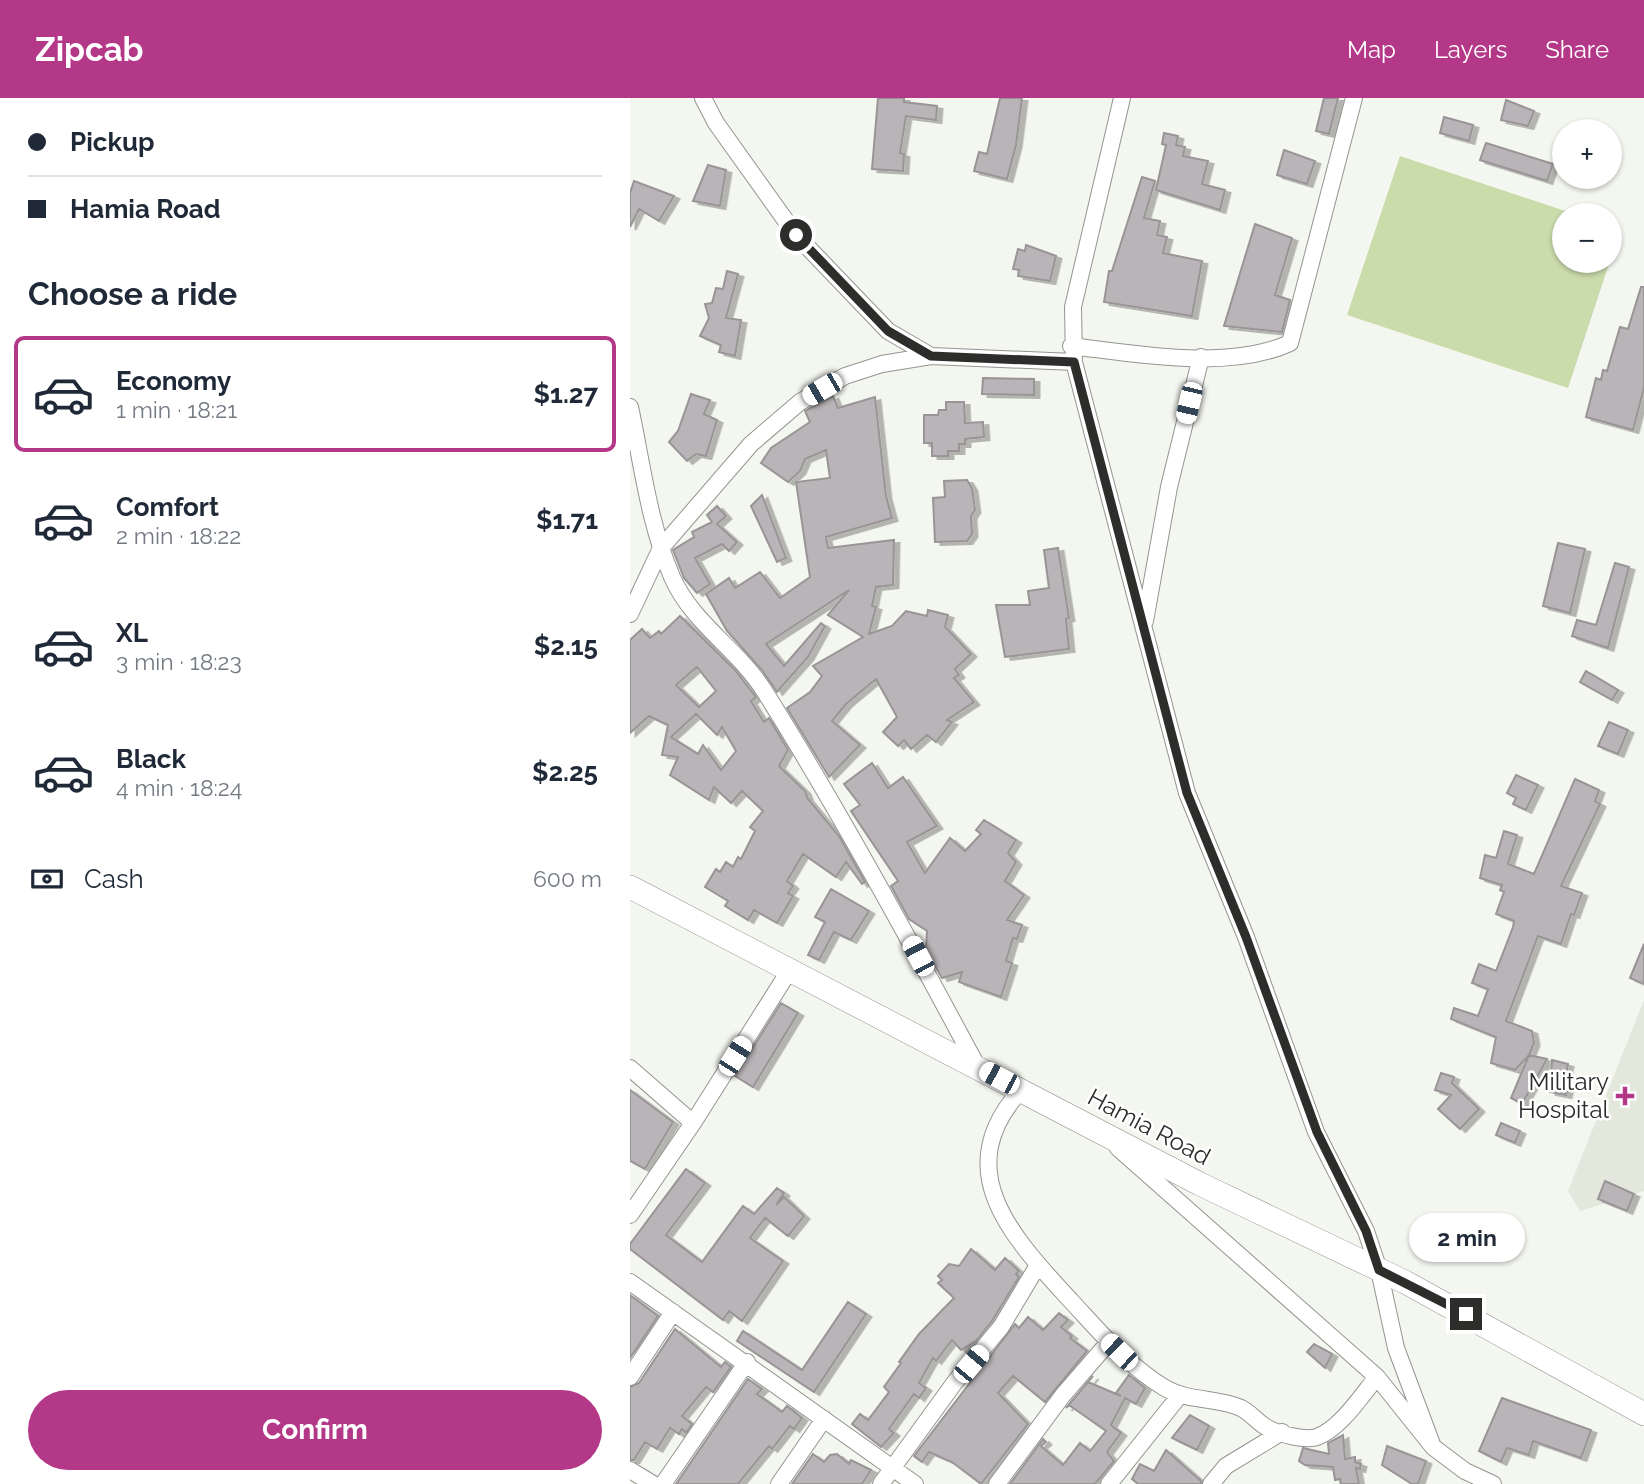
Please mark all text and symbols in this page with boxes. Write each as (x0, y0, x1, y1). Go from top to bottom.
text: Zipcab (35, 30, 144, 69)
text: Map (1347, 35, 1396, 64)
text: Layers (1434, 35, 1507, 64)
text: Share (1545, 35, 1609, 64)
map controls (1552, 119, 1622, 273)
button: + (1552, 119, 1622, 189)
text: Pickup (70, 127, 155, 157)
text: Hamia Road (70, 194, 220, 224)
button: − (1552, 203, 1622, 273)
route start (780, 219, 812, 251)
text: Choose a ride (28, 275, 237, 312)
icon: car (32, 363, 95, 426)
text: Economy (116, 366, 231, 396)
car (799, 369, 846, 409)
text: $1.27 (534, 379, 598, 409)
car (1175, 380, 1204, 426)
text: 1 min · 18:21 (116, 396, 237, 423)
icon: car (32, 489, 95, 552)
text: Comfort (116, 492, 219, 522)
text: $1.71 (536, 505, 598, 535)
text: 2 min · 18:22 (116, 522, 241, 549)
icon: car (32, 615, 95, 678)
text: XL (116, 618, 148, 648)
text: $2.15 (534, 631, 598, 661)
text: 3 min · 18:23 (116, 648, 242, 675)
icon: car (32, 741, 95, 804)
text: Black (116, 744, 186, 774)
text: $2.25 (532, 757, 598, 787)
text: 4 min · 18:24 (116, 774, 242, 801)
icon: cash (28, 860, 66, 898)
text: Cash (84, 864, 144, 894)
text: 600 m (533, 865, 602, 892)
car (899, 933, 938, 979)
car (715, 1033, 756, 1079)
car (976, 1059, 1023, 1097)
place label: Military Hospital (1518, 1067, 1609, 1124)
street label: Hamia Road (1083, 1082, 1216, 1171)
marker: Military Hospital (1615, 1086, 1635, 1106)
callout: 2 min (1408, 1212, 1524, 1262)
text: 2 min (1437, 1224, 1497, 1251)
route end (1450, 1298, 1482, 1330)
car (1097, 1330, 1142, 1374)
car (950, 1341, 993, 1387)
button: Confirm (28, 1390, 602, 1470)

